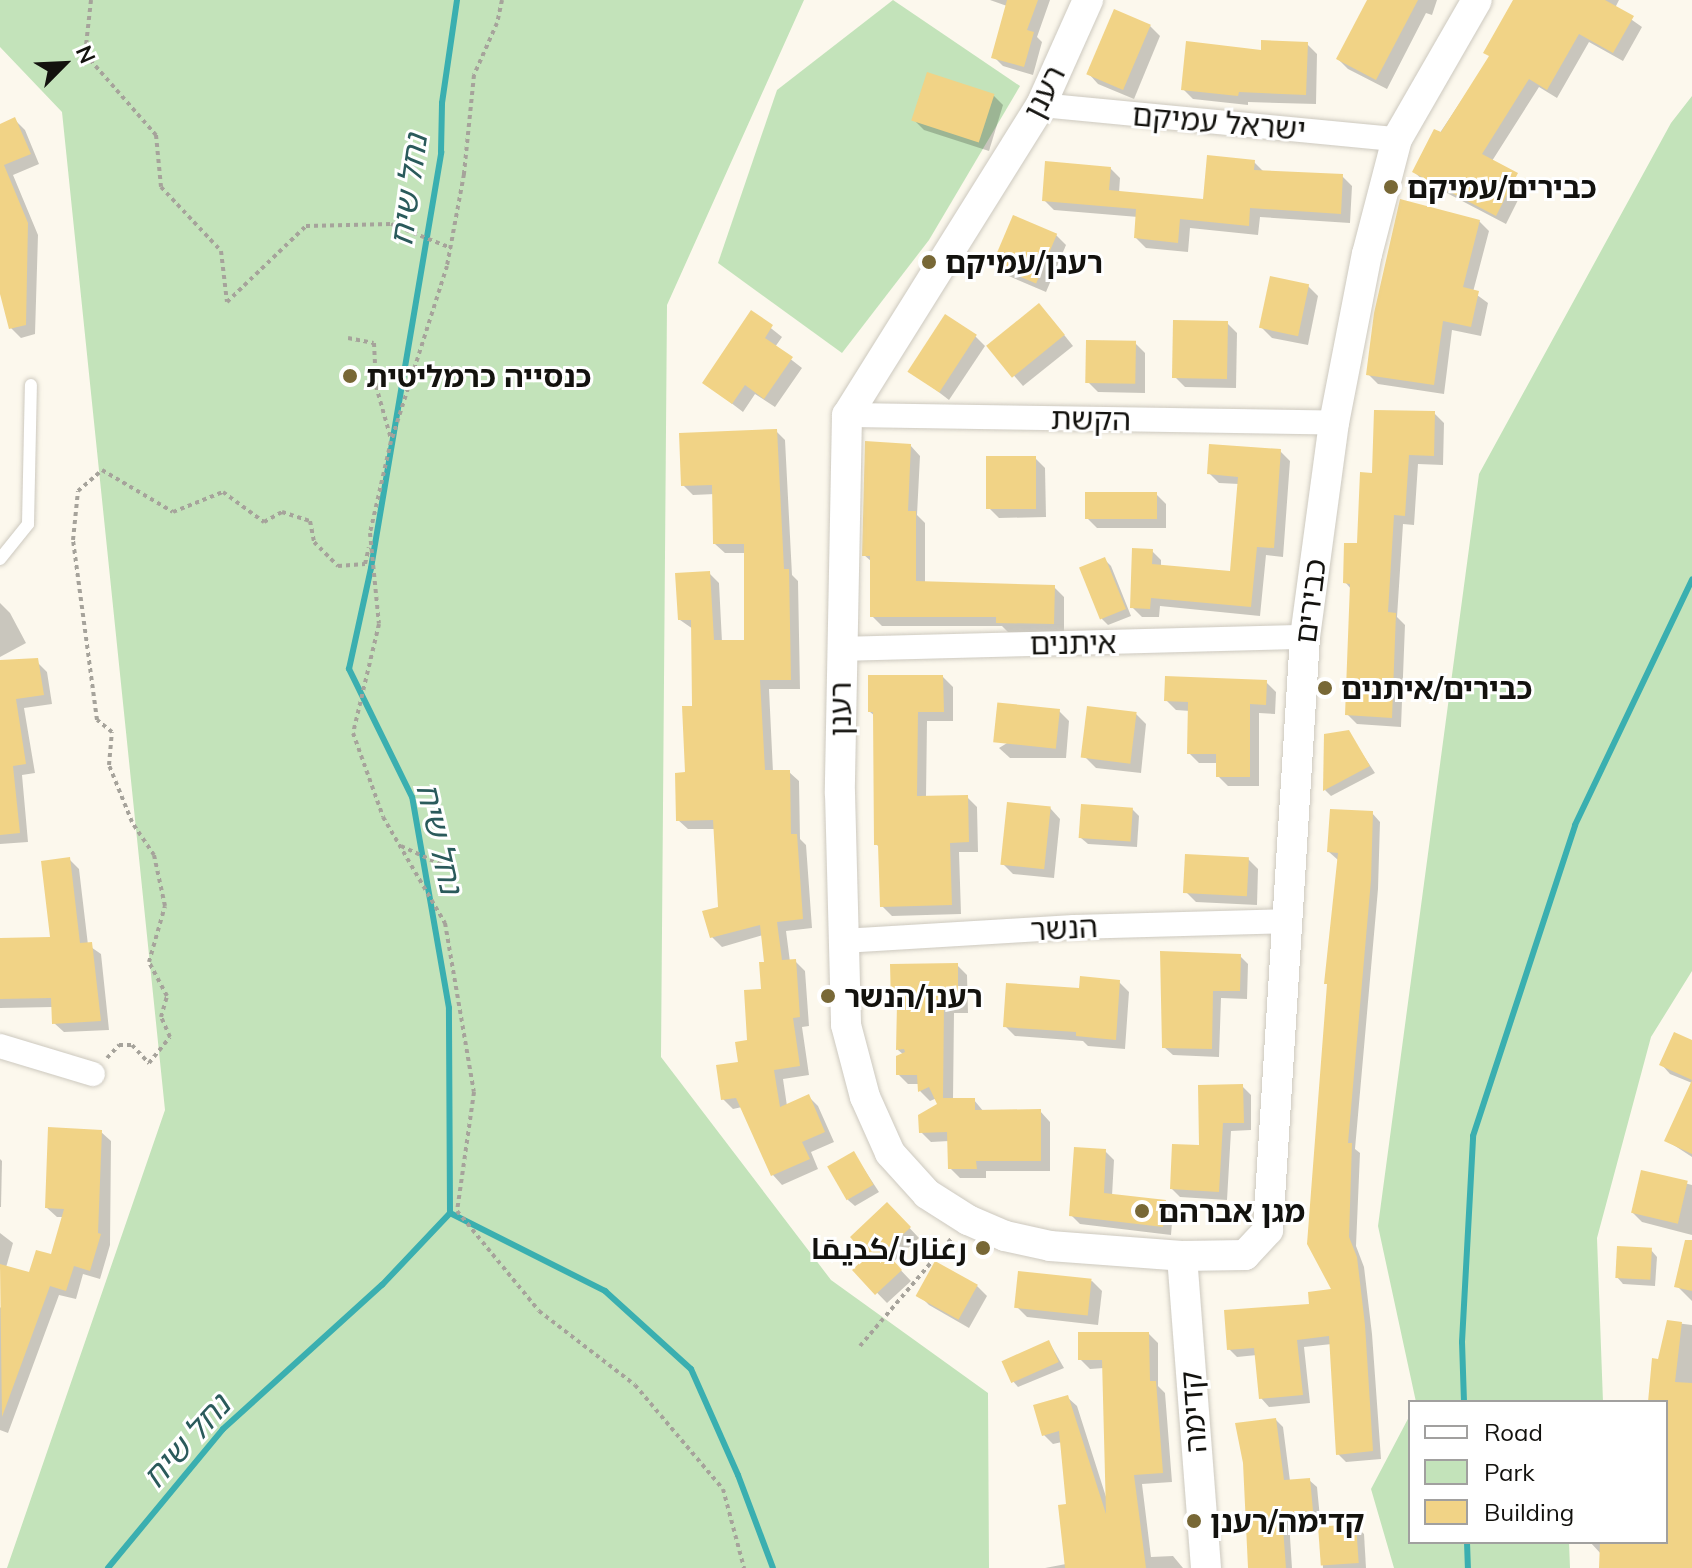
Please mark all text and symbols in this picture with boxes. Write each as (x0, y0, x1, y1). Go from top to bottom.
north arrow (24, 24, 104, 104)
text: N (70, 41, 102, 68)
street label: רענן (1016, 59, 1072, 125)
street label: ישראל עמיקם (1131, 96, 1307, 148)
water label: נחל שיח (381, 132, 435, 248)
place label: כבירים/עמיקם (1407, 169, 1596, 205)
marker: כבירים/עמיקם (1382, 178, 1400, 196)
place label: רענן/עמיקם (945, 244, 1103, 280)
marker: רענן/עמיקם (920, 253, 938, 271)
place label: כנסייה כרמליטית (366, 358, 591, 394)
marker: כנסייה כרמליטית (341, 367, 359, 385)
street label: הקשת (1051, 400, 1131, 438)
street label: כבירים (1287, 557, 1333, 645)
street label: איתנים (1029, 624, 1117, 662)
place label: כבירים/איתנים (1341, 670, 1532, 706)
marker: כבירים/איתנים (1316, 679, 1334, 697)
street label: רענן (822, 682, 858, 736)
water label: נחל שיח (409, 779, 471, 897)
street label: הנשר (1029, 908, 1099, 948)
place label: רענן/הנשר (844, 978, 983, 1014)
marker: רענן/הנשר (819, 987, 837, 1005)
place label: מגן אברהם (1158, 1193, 1305, 1229)
marker: מגן אברהם (1133, 1202, 1151, 1220)
place label: رعنان/كديمَا (811, 1230, 967, 1266)
marker: رعنان/كديمَا (974, 1239, 992, 1257)
street label: קדימה (1172, 1370, 1214, 1454)
water label: נחל שיח (134, 1386, 238, 1496)
legend (1408, 1400, 1668, 1544)
text: Road (1484, 1417, 1543, 1447)
text: Park (1484, 1457, 1535, 1487)
text: Building (1484, 1497, 1574, 1527)
place label: קדימה/רענן (1210, 1503, 1364, 1539)
marker: קדימה/רענן (1185, 1512, 1203, 1530)

